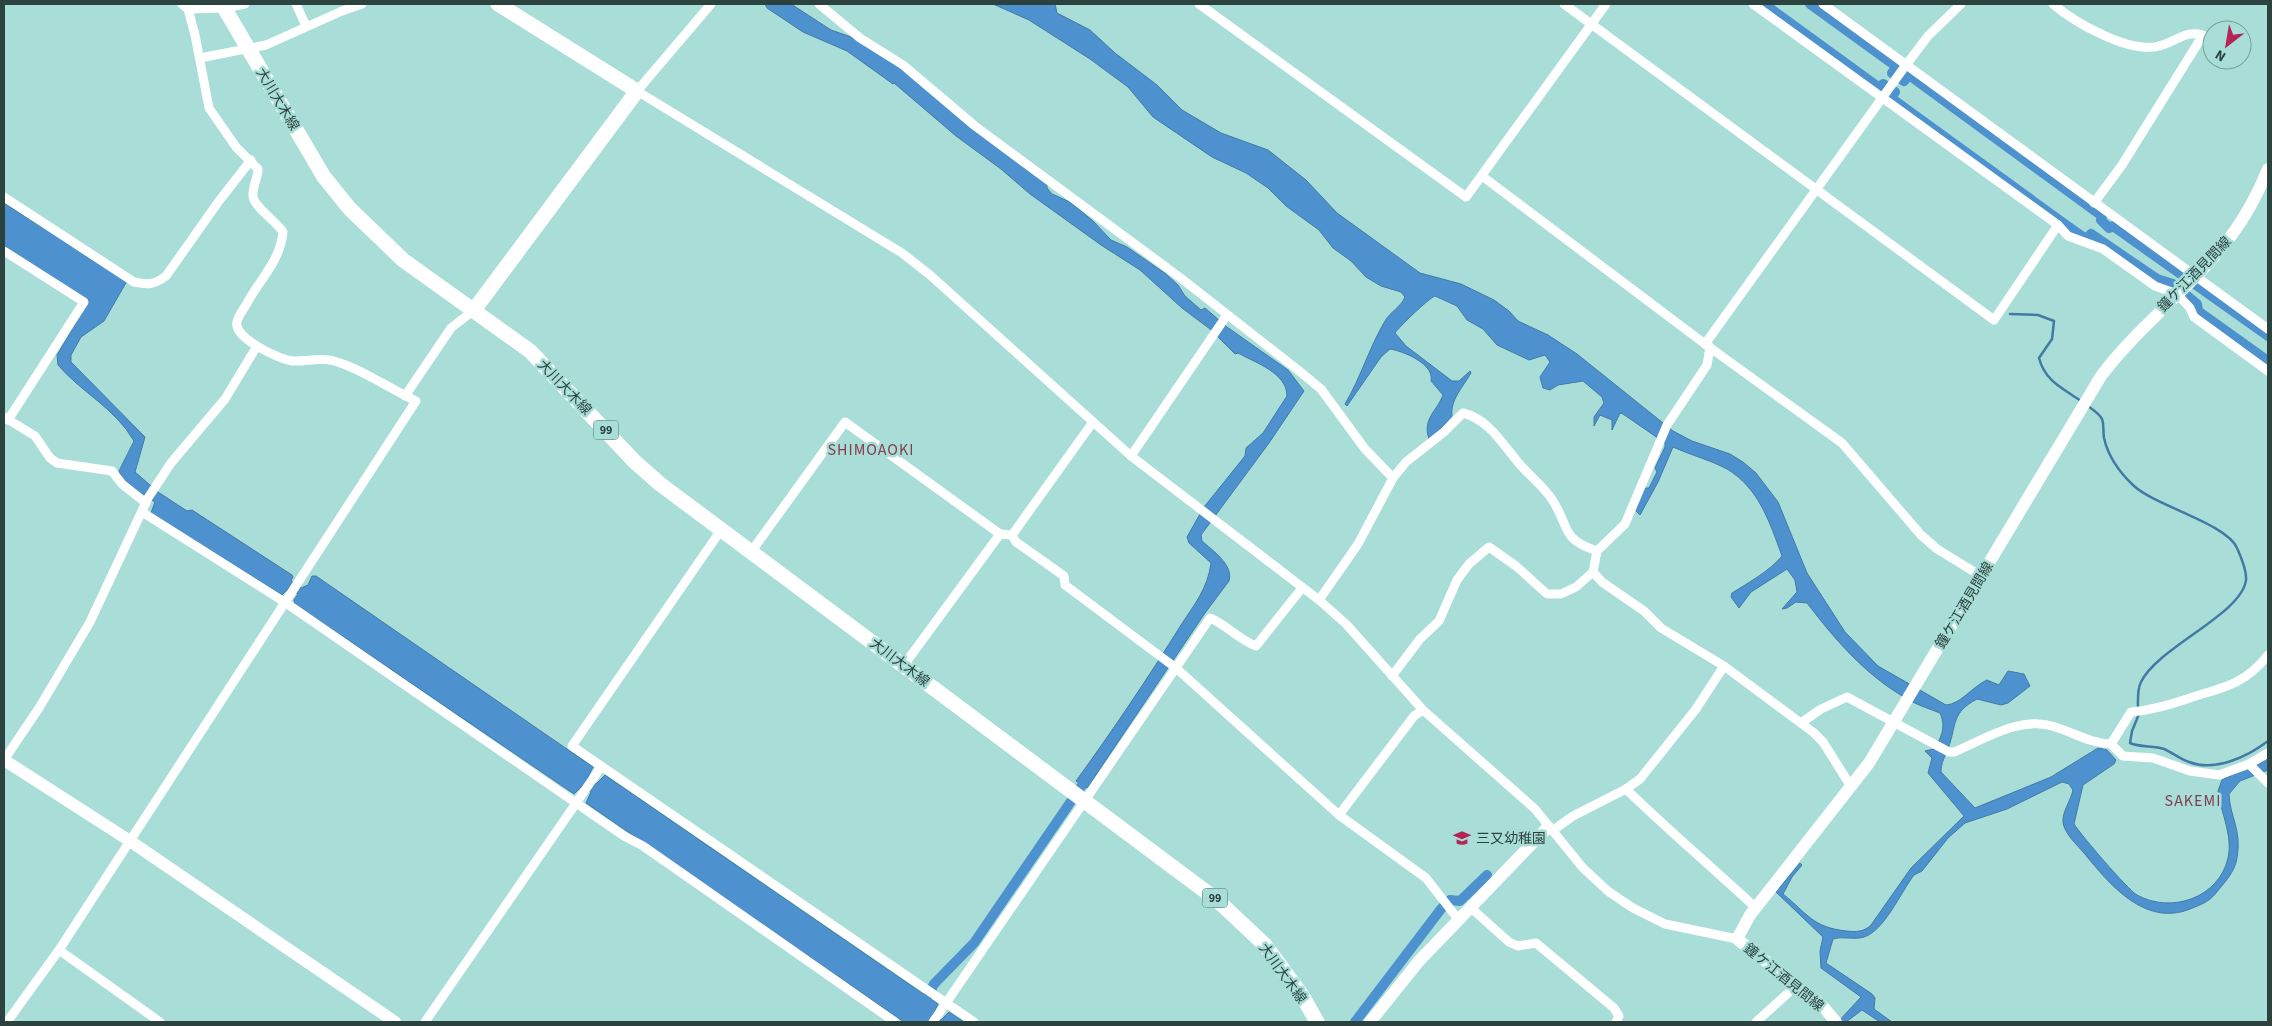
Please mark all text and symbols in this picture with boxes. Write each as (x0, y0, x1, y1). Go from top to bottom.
north arrow (2202, 20, 2252, 70)
text: N (2212, 44, 2230, 66)
street label: 大川大木線 (251, 64, 304, 135)
street label: 鐘ケ江酒見間線 (2153, 233, 2236, 317)
street label: 大川大木線 (533, 356, 596, 420)
road number: 99 (594, 420, 618, 440)
district label: SHIMOAOKI (828, 439, 914, 461)
street label: 鐘ケ江酒見間線 (1931, 558, 1999, 653)
street label: 大川大木線 (865, 634, 933, 692)
district label: SAKEMI (2165, 790, 2221, 812)
school or university icon: 三又幼稚園 (1452, 828, 1472, 848)
place label: 三又幼稚園 (1476, 829, 1546, 849)
road number: 99 (1202, 888, 1228, 908)
street label: 大川大木線 (1254, 939, 1311, 1008)
street label: 鐘ケ江酒見間線 (1739, 939, 1828, 1016)

